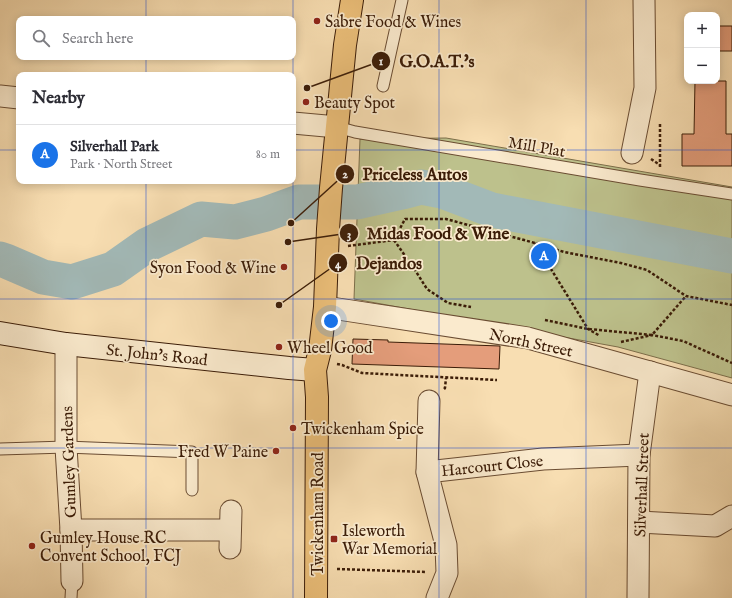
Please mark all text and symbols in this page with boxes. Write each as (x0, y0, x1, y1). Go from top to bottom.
map controls (684, 12, 720, 84)
button: + (684, 12, 720, 48)
place label: Sabre Food & Wines (325, 13, 462, 33)
search box (16, 16, 296, 60)
marker: Sabre Food & Wines (312, 16, 322, 26)
icon: search (30, 27, 52, 49)
text: Search here (62, 29, 133, 48)
callout: G.O.A.T.'s (371, 47, 482, 76)
button: − (684, 48, 720, 84)
text: G.O.A.T.'s (400, 52, 475, 73)
text: 1 (379, 54, 384, 69)
text: Nearby (32, 88, 85, 109)
place label: Beauty Spot (314, 94, 396, 114)
marker: Beauty Spot (301, 97, 311, 107)
street label: Mill Plat (507, 133, 567, 163)
text: Silverhall Park (70, 137, 159, 156)
text: A (41, 146, 49, 163)
text: 80 m (256, 146, 280, 163)
text: Park · North Street (70, 156, 172, 173)
callout: Priceless Autos (335, 159, 476, 188)
text: Priceless Autos (363, 165, 467, 186)
text: 2 (342, 167, 348, 182)
callout: Midas Food & Wine (339, 219, 518, 248)
text: Midas Food & Wine (367, 224, 509, 245)
text: 3 (347, 227, 351, 242)
pin: A (531, 241, 557, 271)
callout: Dejandos (328, 249, 430, 278)
text: Dejandos (356, 254, 422, 275)
text: 4 (335, 257, 342, 272)
place label: Syon Food & Wine (150, 259, 276, 279)
marker: Syon Food & Wine (279, 262, 289, 272)
your location (321, 311, 341, 331)
street label: North Street (487, 325, 575, 363)
place label: Wheel Good (287, 339, 373, 359)
street label: St. John's Road (105, 341, 209, 371)
marker: Wheel Good (274, 342, 284, 352)
street label: Gumley Gardens (58, 405, 82, 518)
place label: Twickenham Spice (301, 420, 424, 440)
marker: Twickenham Spice (288, 423, 298, 433)
street label: Silverhall Street (631, 432, 655, 538)
place label: Fred W Paine (178, 443, 268, 463)
marker: Fred W Paine (271, 446, 281, 456)
street label: Twickenham Road (309, 452, 329, 576)
street label: Harcourt Close (440, 452, 544, 482)
place label: Isleworth War Memorial (342, 522, 438, 560)
place label: Gumley House RC Convent School, FCJ (40, 529, 182, 567)
marker: Isleworth War Memorial (329, 534, 339, 544)
marker: Gumley House RC Convent School, FCJ (27, 541, 37, 551)

